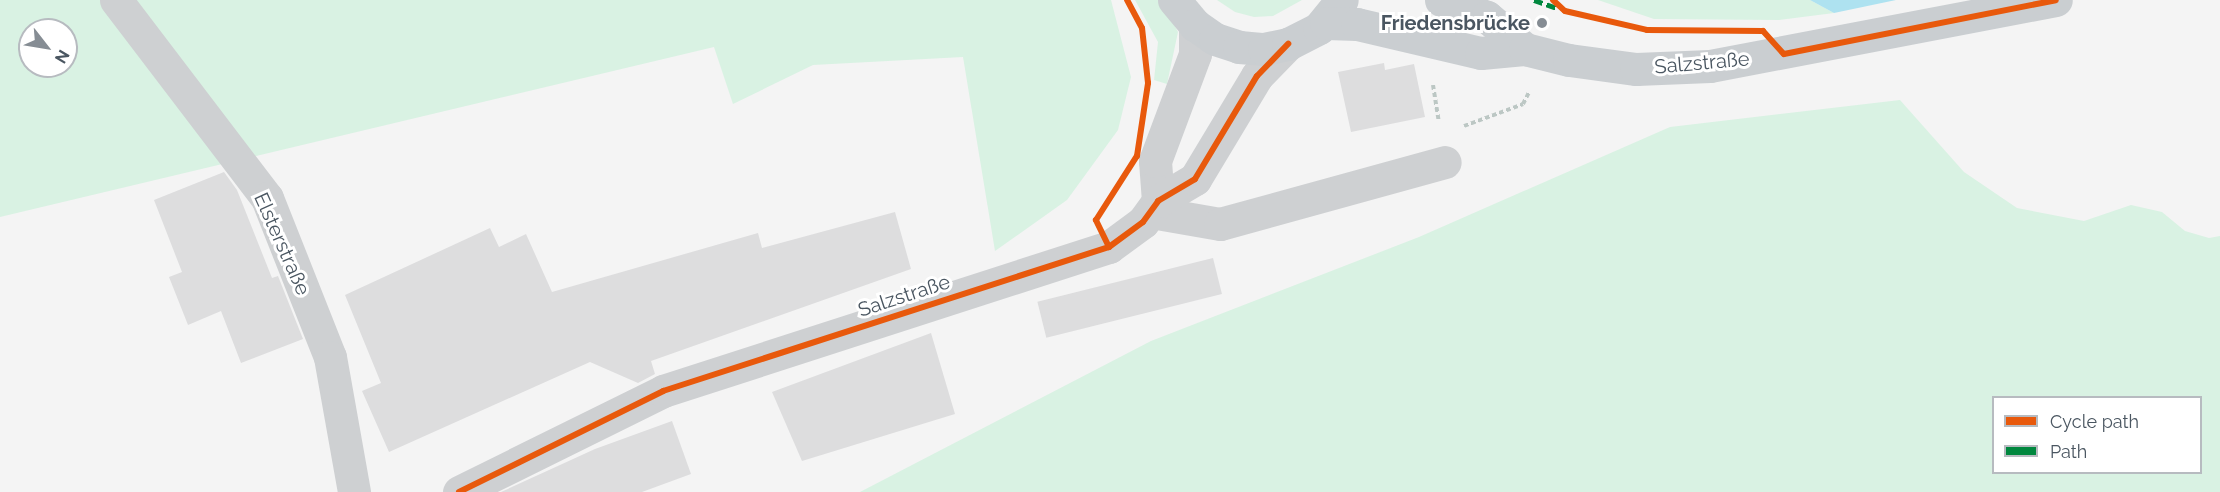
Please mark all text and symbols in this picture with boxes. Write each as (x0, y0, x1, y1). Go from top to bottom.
place label: Friedensbrücke (1381, 11, 1530, 35)
marker: Friedensbrücke (1535, 16, 1549, 30)
north arrow (18, 18, 78, 78)
text: N (51, 46, 73, 67)
street label: Salzstraße (1653, 47, 1751, 79)
street label: Elsterstraße (249, 189, 315, 299)
street label: Salzstraße (855, 270, 953, 322)
legend (1992, 396, 2202, 474)
text: Cycle path (2050, 411, 2139, 432)
text: Path (2050, 441, 2087, 462)

